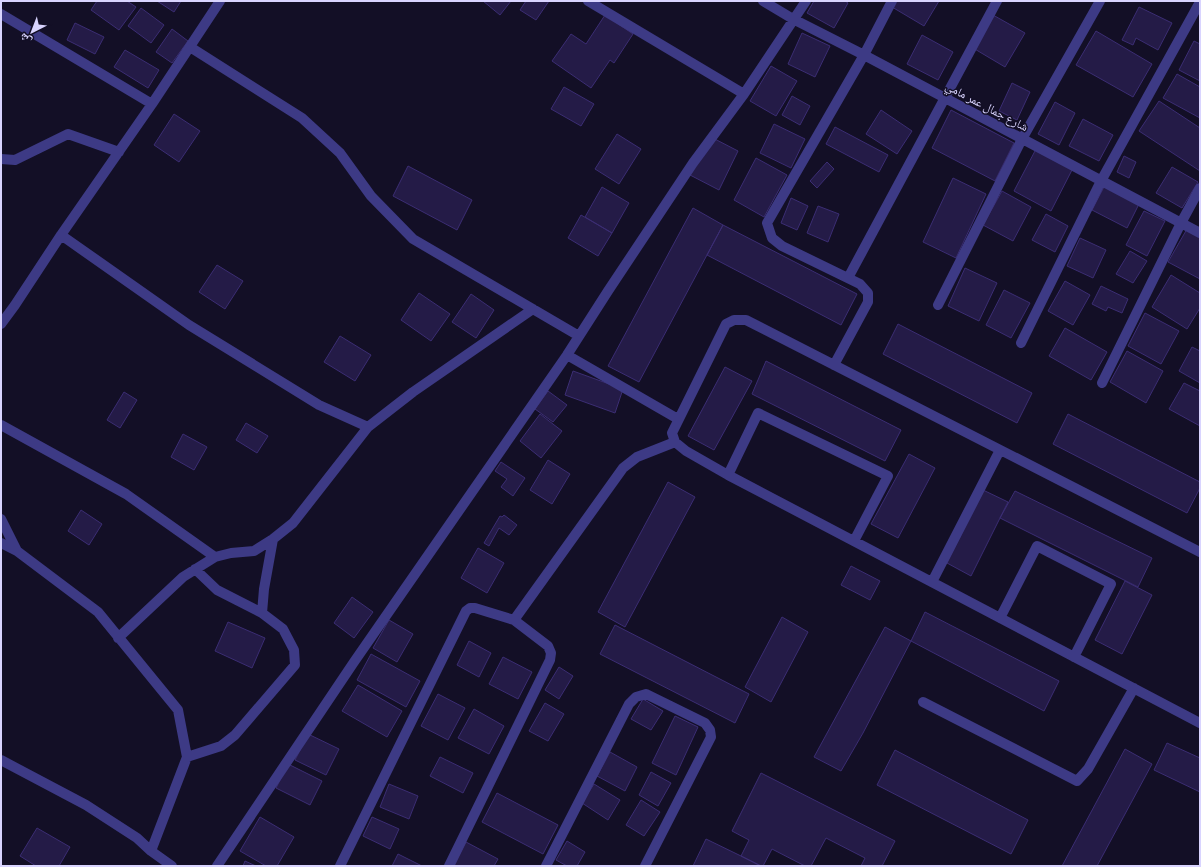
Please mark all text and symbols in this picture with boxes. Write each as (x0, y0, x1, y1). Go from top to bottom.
north arrow (12, 12, 52, 52)
text: ش (16, 29, 35, 49)
street label: شارع جمال عمر مامي (942, 78, 1031, 137)

